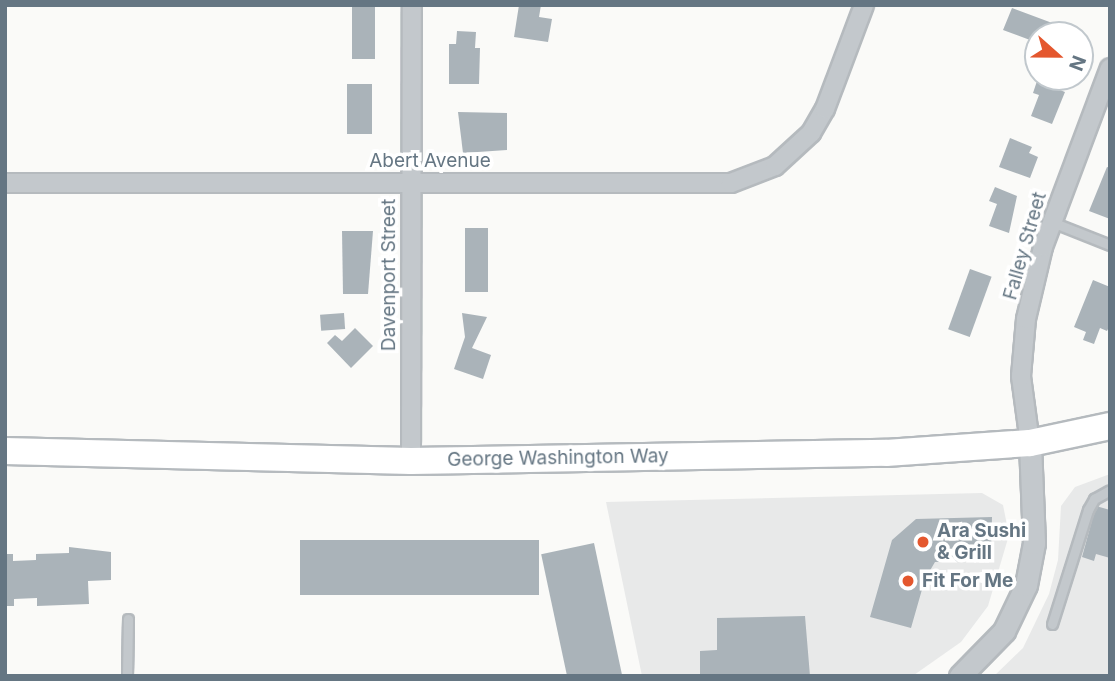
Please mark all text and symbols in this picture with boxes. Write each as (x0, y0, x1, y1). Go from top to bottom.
north arrow (1024, 21, 1094, 91)
text: N (1064, 52, 1091, 74)
street label: Abert Avenue (369, 150, 491, 172)
street label: Falley Street (999, 190, 1051, 302)
street label: Davenport Street (378, 199, 400, 351)
street label: George Washington Way (447, 445, 669, 471)
place label: Ara Sushi & Grill (937, 520, 1026, 564)
marker: Ara Sushi & Grill (915, 534, 931, 550)
place label: Fit For Me (922, 570, 1013, 592)
marker: Fit For Me (900, 573, 916, 589)

